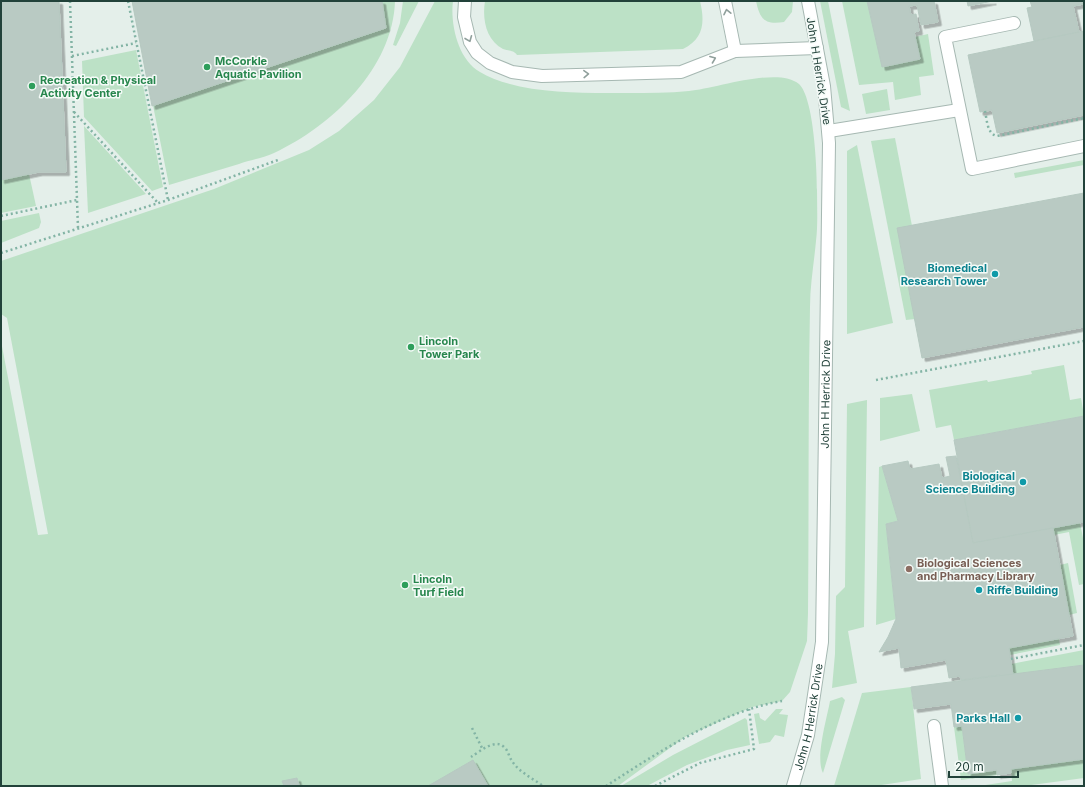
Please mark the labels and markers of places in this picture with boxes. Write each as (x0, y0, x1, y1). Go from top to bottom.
place label: McCorkle Aquatic Pavilion (215, 54, 302, 81)
marker: McCorkle Aquatic Pavilion (202, 62, 212, 72)
place label: Recreation & Physical Activity Center (40, 73, 156, 100)
marker: Recreation & Physical Activity Center (27, 81, 37, 91)
place label: Biomedical Research Tower (901, 261, 988, 288)
marker: Biomedical Research Tower (990, 269, 1000, 279)
place label: Lincoln Tower Park (419, 334, 480, 361)
marker: Lincoln Tower Park (406, 342, 416, 352)
place label: Biological Science Building (926, 469, 1015, 496)
marker: Biological Science Building (1018, 477, 1028, 487)
place label: Biological Sciences and Pharmacy Library (917, 556, 1035, 583)
marker: Biological Sciences and Pharmacy Library (904, 564, 914, 574)
place label: Lincoln Turf Field (413, 572, 464, 599)
marker: Lincoln Turf Field (400, 580, 410, 590)
place label: Riffe Building (987, 583, 1058, 597)
marker: Riffe Building (974, 585, 984, 595)
place label: Parks Hall (956, 711, 1010, 725)
marker: Parks Hall (1013, 713, 1023, 723)

